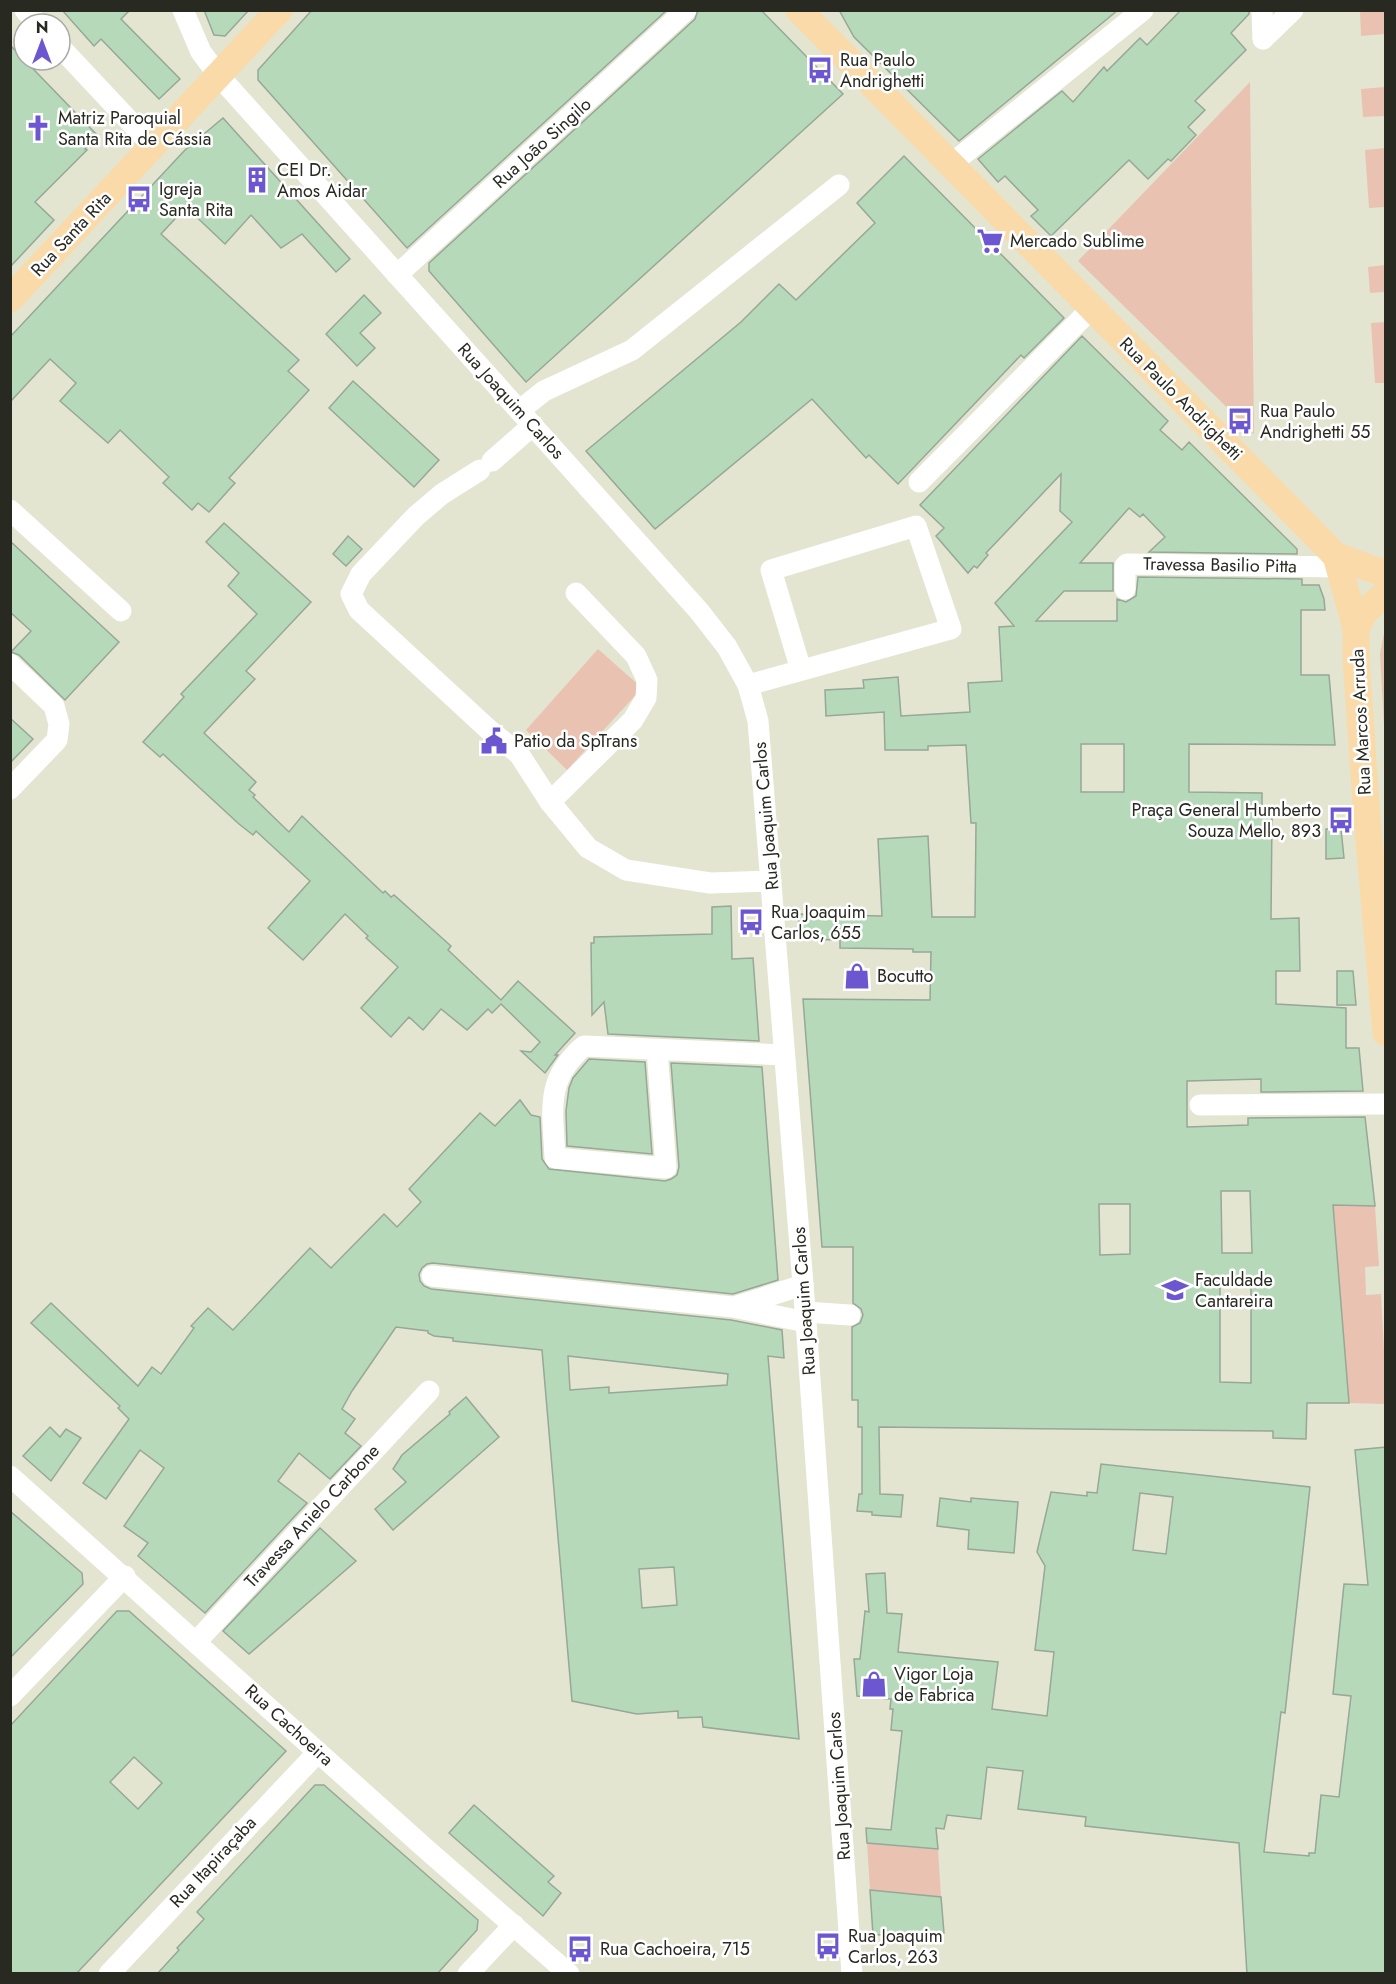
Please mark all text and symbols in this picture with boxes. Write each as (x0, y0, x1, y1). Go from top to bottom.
north arrow (12, 12, 72, 72)
text: N (36, 16, 48, 39)
place label: Rua Paulo Andrighetti (840, 47, 925, 94)
bus stop icon: Rua Paulo Andrighetti (805, 55, 835, 85)
street label: Rua João Singilo (487, 92, 597, 194)
place label: Matriz Paroquial Santa Rita de Cássia (58, 105, 211, 152)
church icon: Matriz Paroquial Santa Rita de Cássia (23, 113, 53, 143)
place label: CEI Dr. Amos Aidar (277, 157, 368, 204)
building icon: CEI Dr. Amos Aidar (242, 165, 272, 195)
place label: Igreja Santa Rita (159, 176, 233, 223)
bus stop icon: Igreja Santa Rita (124, 184, 154, 214)
street label: Rua Santa Rita (25, 186, 117, 282)
supermarket icon: Mercado Sublime (975, 226, 1005, 256)
place label: Mercado Sublime (1010, 228, 1144, 254)
street label: Rua Paulo Andrighetti (1113, 331, 1249, 467)
street label: Rua Joaquim Carlos (452, 337, 570, 465)
place label: Rua Paulo Andrighetti 55 (1260, 398, 1370, 445)
bus stop icon: Rua Paulo Andrighetti 55 (1225, 406, 1255, 436)
street label: Travessa Basilio Pitta (1143, 551, 1297, 579)
street label: Rua Marcos Arruda (1344, 648, 1378, 796)
public building icon: Patio da SpTrans (479, 726, 509, 756)
place label: Patio da SpTrans (514, 728, 637, 754)
street label: Rua Joaquim Carlos (747, 741, 785, 891)
place label: Praça General Humberto Souza Mello, 893 (1131, 797, 1321, 844)
bus stop icon: Praça General Humberto Souza Mello, 893 (1326, 805, 1356, 835)
place label: Rua Joaquim Carlos, 655 (771, 899, 866, 946)
bus stop icon: Rua Joaquim Carlos, 655 (736, 907, 766, 937)
shop icon: Bocutto (842, 961, 872, 991)
place label: Bocutto (877, 963, 934, 989)
street label: Rua Joaquim Carlos (786, 1226, 822, 1376)
place label: Faculdade Cantareira (1195, 1267, 1273, 1314)
school or university icon: Faculdade Cantareira (1160, 1275, 1190, 1305)
street label: Travessa Anielo Carbone (238, 1438, 386, 1594)
place label: Vigor Loja de Fabrica (894, 1661, 974, 1708)
shop icon: Vigor Loja de Fabrica (859, 1669, 889, 1699)
street label: Rua Cachoeira (239, 1678, 339, 1772)
street label: Rua Joaquim Carlos (821, 1711, 857, 1861)
street label: Rua Itapiraçaba (164, 1810, 262, 1914)
place label: Rua Joaquim Carlos, 263 (848, 1923, 943, 1970)
bus stop icon: Rua Joaquim Carlos, 263 (813, 1931, 843, 1961)
bus stop icon: Rua Cachoeira, 715 (565, 1934, 595, 1964)
place label: Rua Cachoeira, 715 (600, 1936, 750, 1962)

